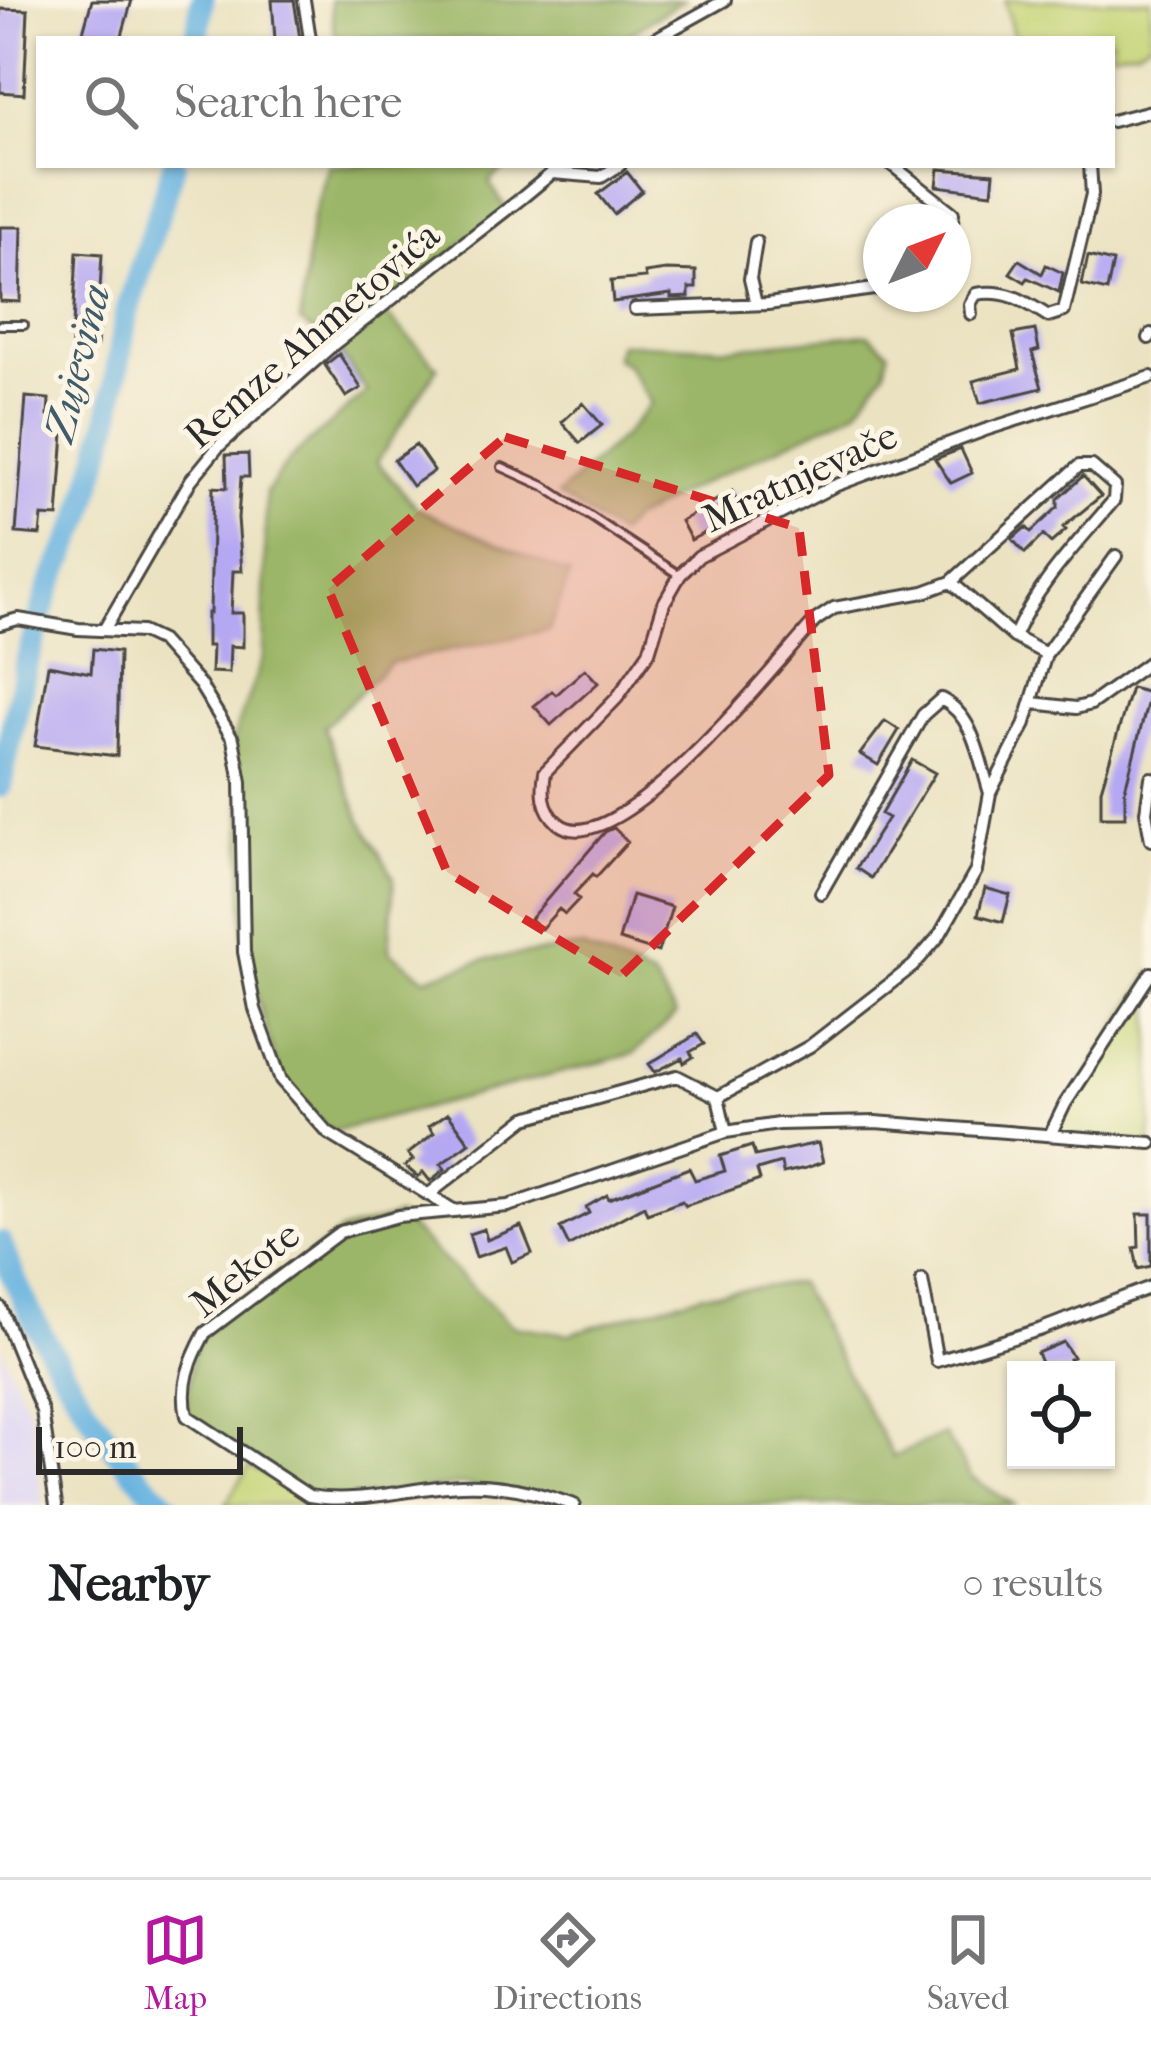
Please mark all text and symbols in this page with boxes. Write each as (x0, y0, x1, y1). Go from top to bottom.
search box (36, 36, 1115, 168)
icon: search (78, 69, 144, 135)
text: Search here (174, 76, 402, 129)
north arrow (863, 204, 971, 312)
street label: Remze Ahmetovića (175, 211, 449, 458)
water label: Zujevina (34, 280, 121, 449)
street label: Mratnjevače (695, 412, 905, 542)
street label: Mekote (181, 1211, 309, 1327)
map controls (1007, 1361, 1115, 1469)
button: locate (1007, 1361, 1115, 1469)
scale bar (36, 1421, 243, 1474)
text: 100 m (54, 1428, 137, 1467)
text: Nearby (48, 1553, 209, 1613)
text: 0 results (962, 1560, 1103, 1606)
tab: Map (142, 1907, 208, 2018)
tab: Directions (493, 1907, 642, 2018)
tab: Saved (927, 1907, 1009, 2018)

